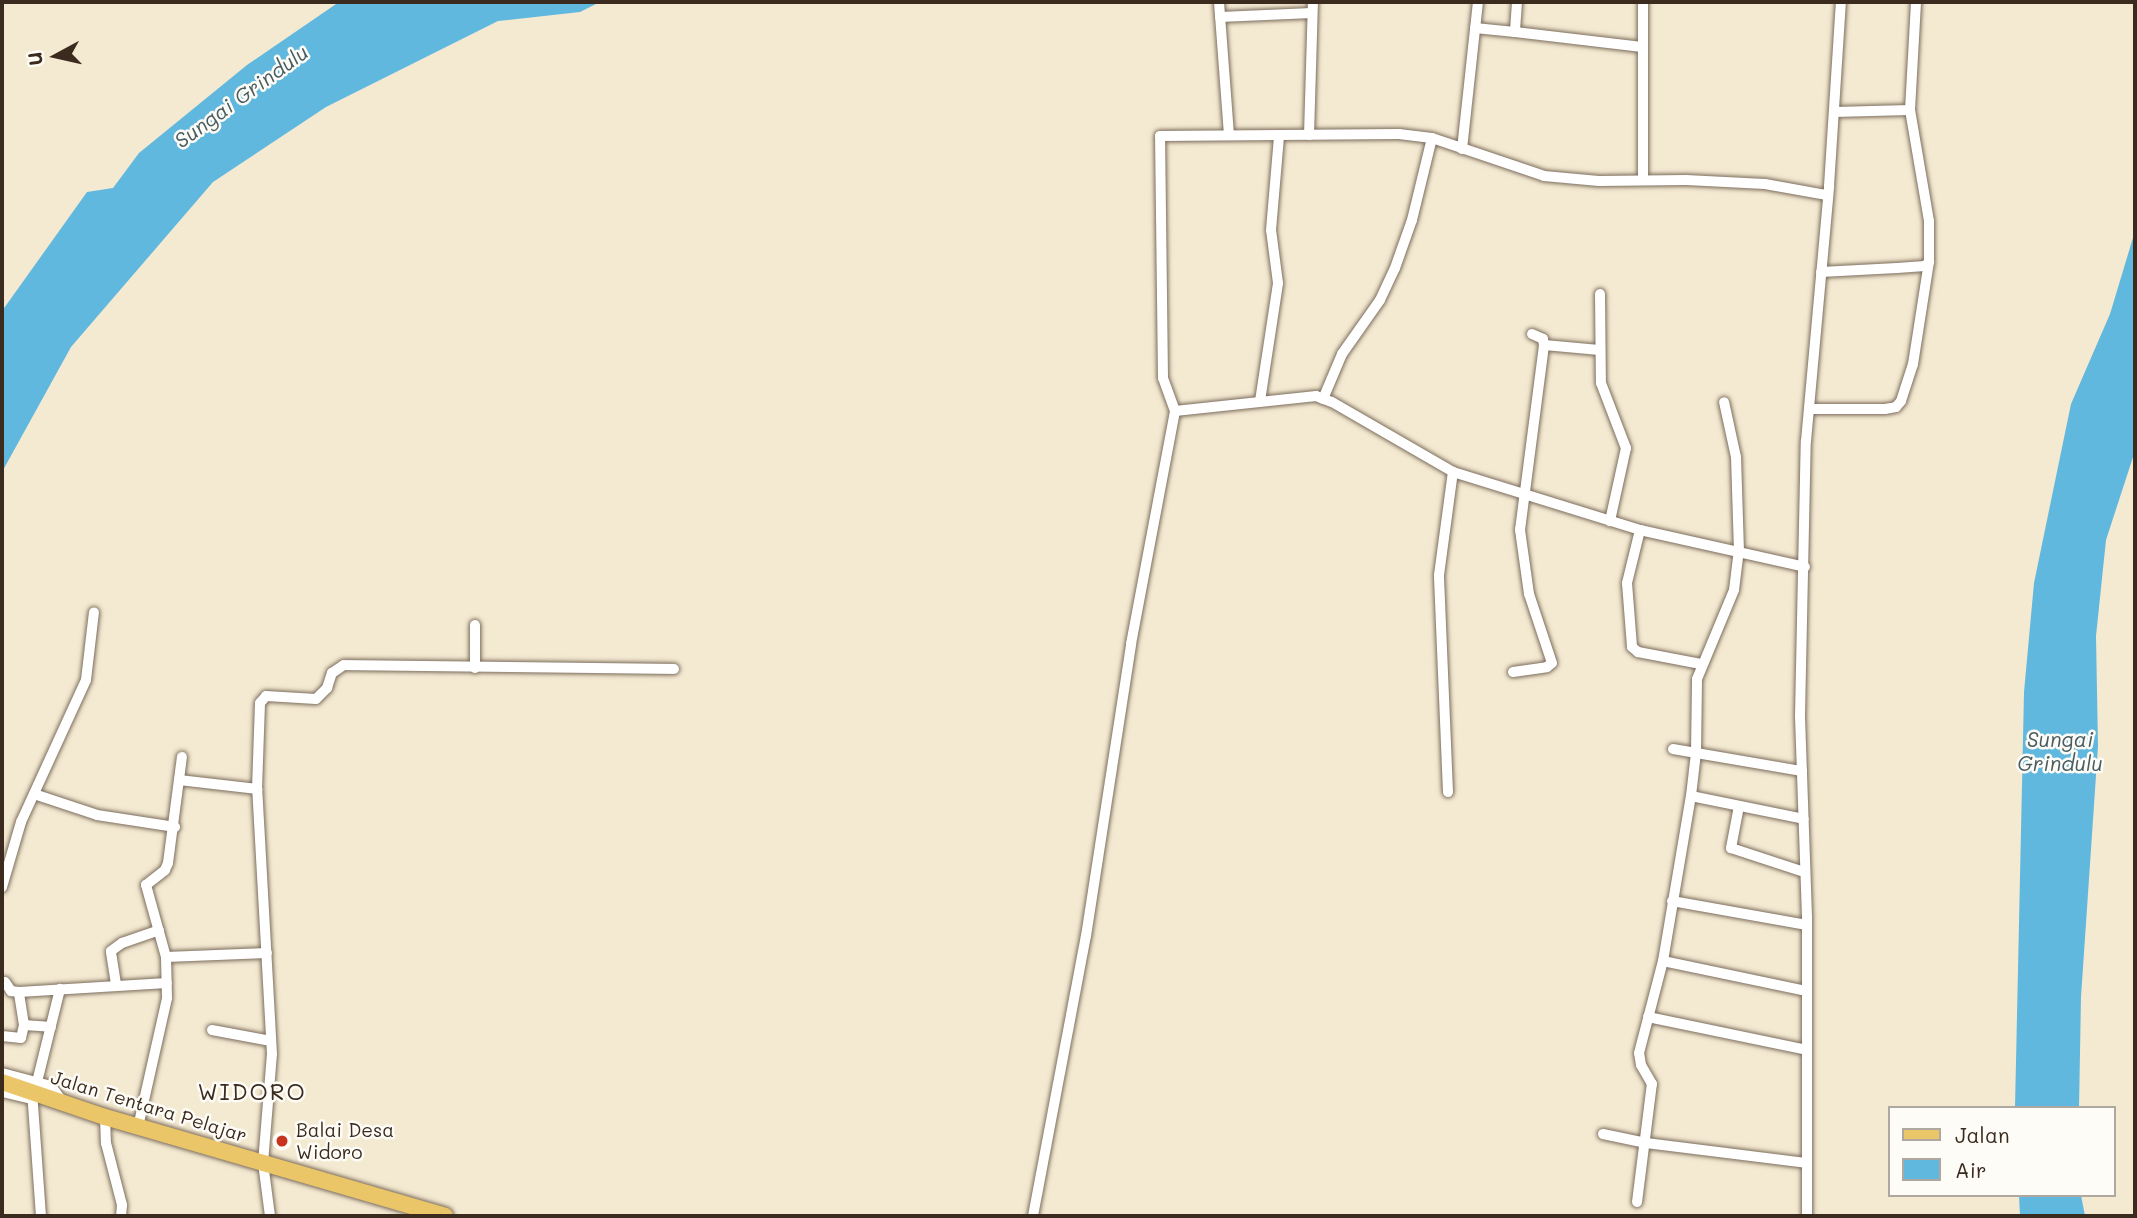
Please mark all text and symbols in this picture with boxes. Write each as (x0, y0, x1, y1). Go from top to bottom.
north arrow (21, 21, 91, 91)
water label: Sungai Grindulu (169, 39, 313, 153)
text: U (21, 51, 48, 67)
water label: Sungai Grindulu (2017, 726, 2103, 776)
street label: Jalan Tentara Pelajar (48, 1065, 250, 1147)
district label: WIDORO (198, 1077, 306, 1105)
legend (1888, 1106, 2116, 1197)
place label: Balai Desa Widoro (296, 1119, 394, 1163)
text: Jalan (1955, 1121, 2010, 1148)
marker: Balai Desa Widoro (274, 1133, 290, 1149)
text: Air (1955, 1156, 1987, 1183)

